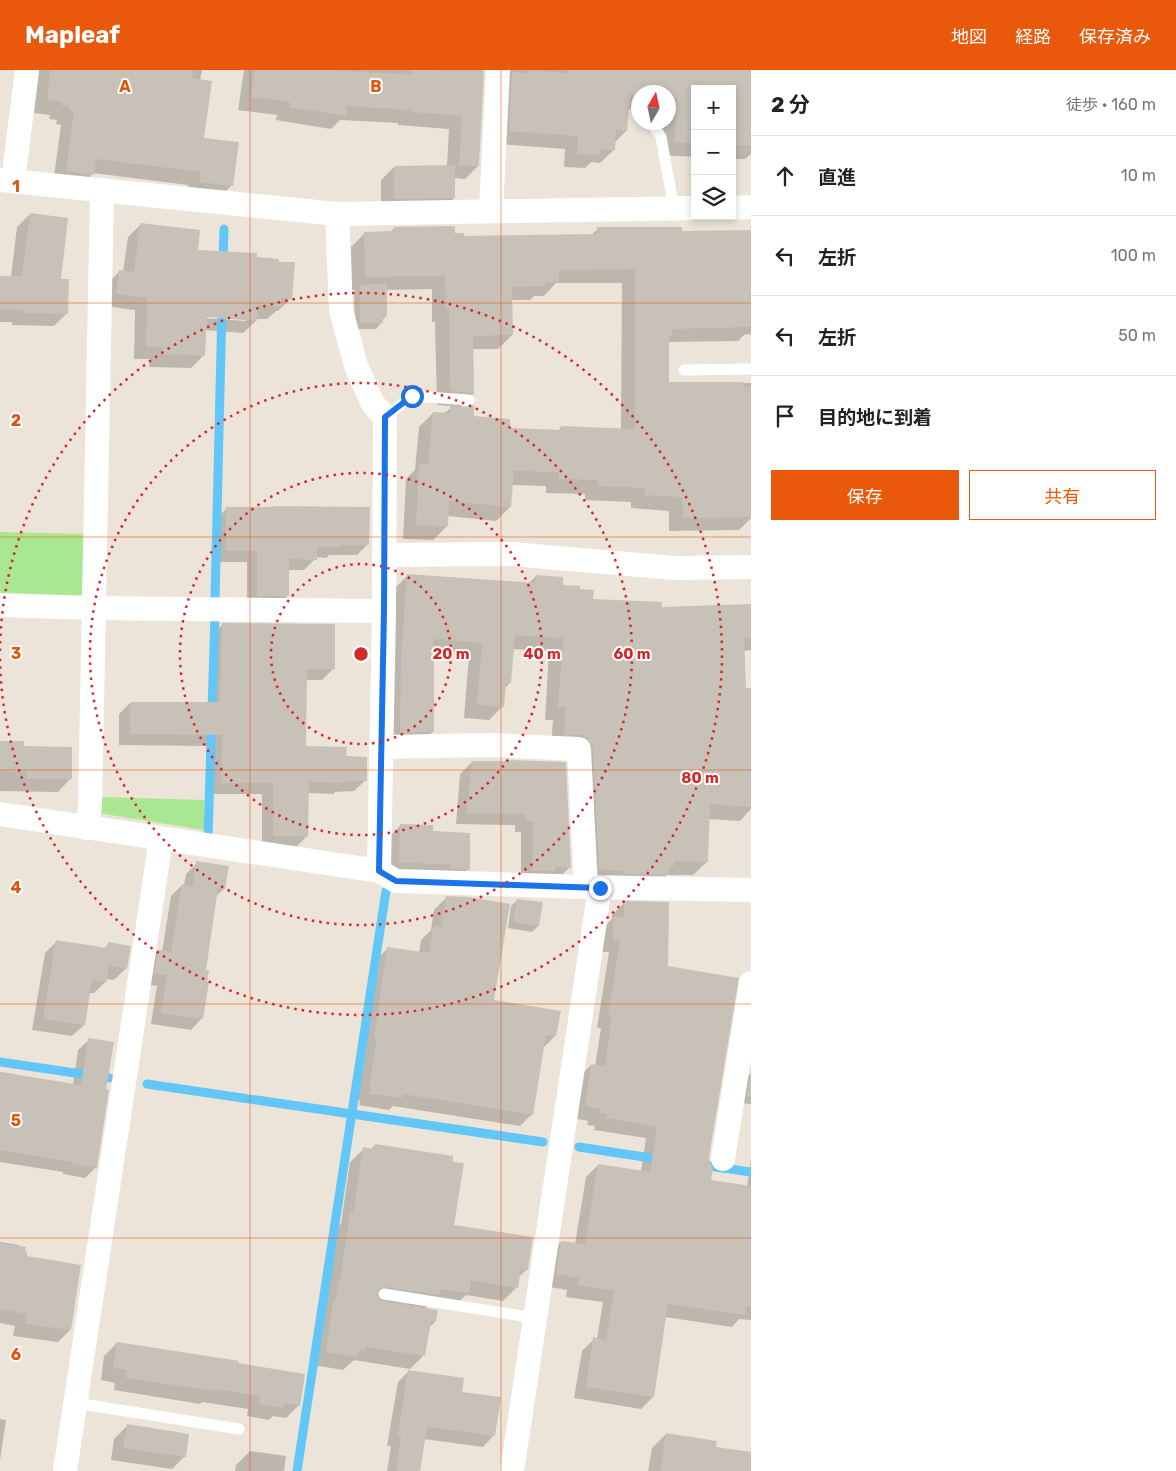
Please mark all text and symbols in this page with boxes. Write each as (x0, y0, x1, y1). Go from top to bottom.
text: Mapleaf (25, 21, 120, 49)
text: 地図 (951, 26, 987, 48)
text: 経路 (1015, 26, 1051, 48)
text: 保存済み (1079, 26, 1151, 48)
text: A (119, 77, 131, 96)
text: B (370, 77, 382, 96)
north arrow (631, 85, 676, 130)
map controls (691, 85, 736, 220)
button: + (691, 85, 736, 130)
text: 2 分 (771, 92, 810, 117)
text: 徒歩 · 160 m (1066, 95, 1156, 114)
button: − (691, 130, 736, 175)
icon: ahead (771, 162, 799, 190)
text: 直進 (818, 166, 856, 189)
text: 10 m (1121, 166, 1156, 185)
button: layers (691, 175, 736, 220)
text: 1 (12, 177, 20, 196)
icon: left (771, 242, 799, 270)
text: 左折 (818, 246, 856, 269)
text: 100 m (1111, 246, 1156, 265)
icon: left (771, 322, 799, 350)
text: 左折 (818, 326, 856, 349)
text: 50 m (1118, 326, 1156, 345)
route start (401, 385, 424, 408)
icon: arrive (771, 402, 799, 430)
text: 目的地に到着 (818, 406, 932, 429)
text: 2 (11, 411, 21, 430)
button: 保存 (771, 470, 959, 520)
button: 共有 (969, 470, 1156, 520)
text: 3 (11, 644, 21, 663)
centre of rings (352, 645, 370, 663)
text: 20 m (433, 645, 469, 663)
text: 40 m (523, 645, 561, 663)
text: 60 m (614, 645, 650, 663)
text: 80 m (681, 769, 719, 787)
route end (589, 877, 612, 900)
text: 4 (11, 878, 22, 897)
text: 5 (11, 1111, 21, 1130)
text: 6 (11, 1345, 21, 1364)

